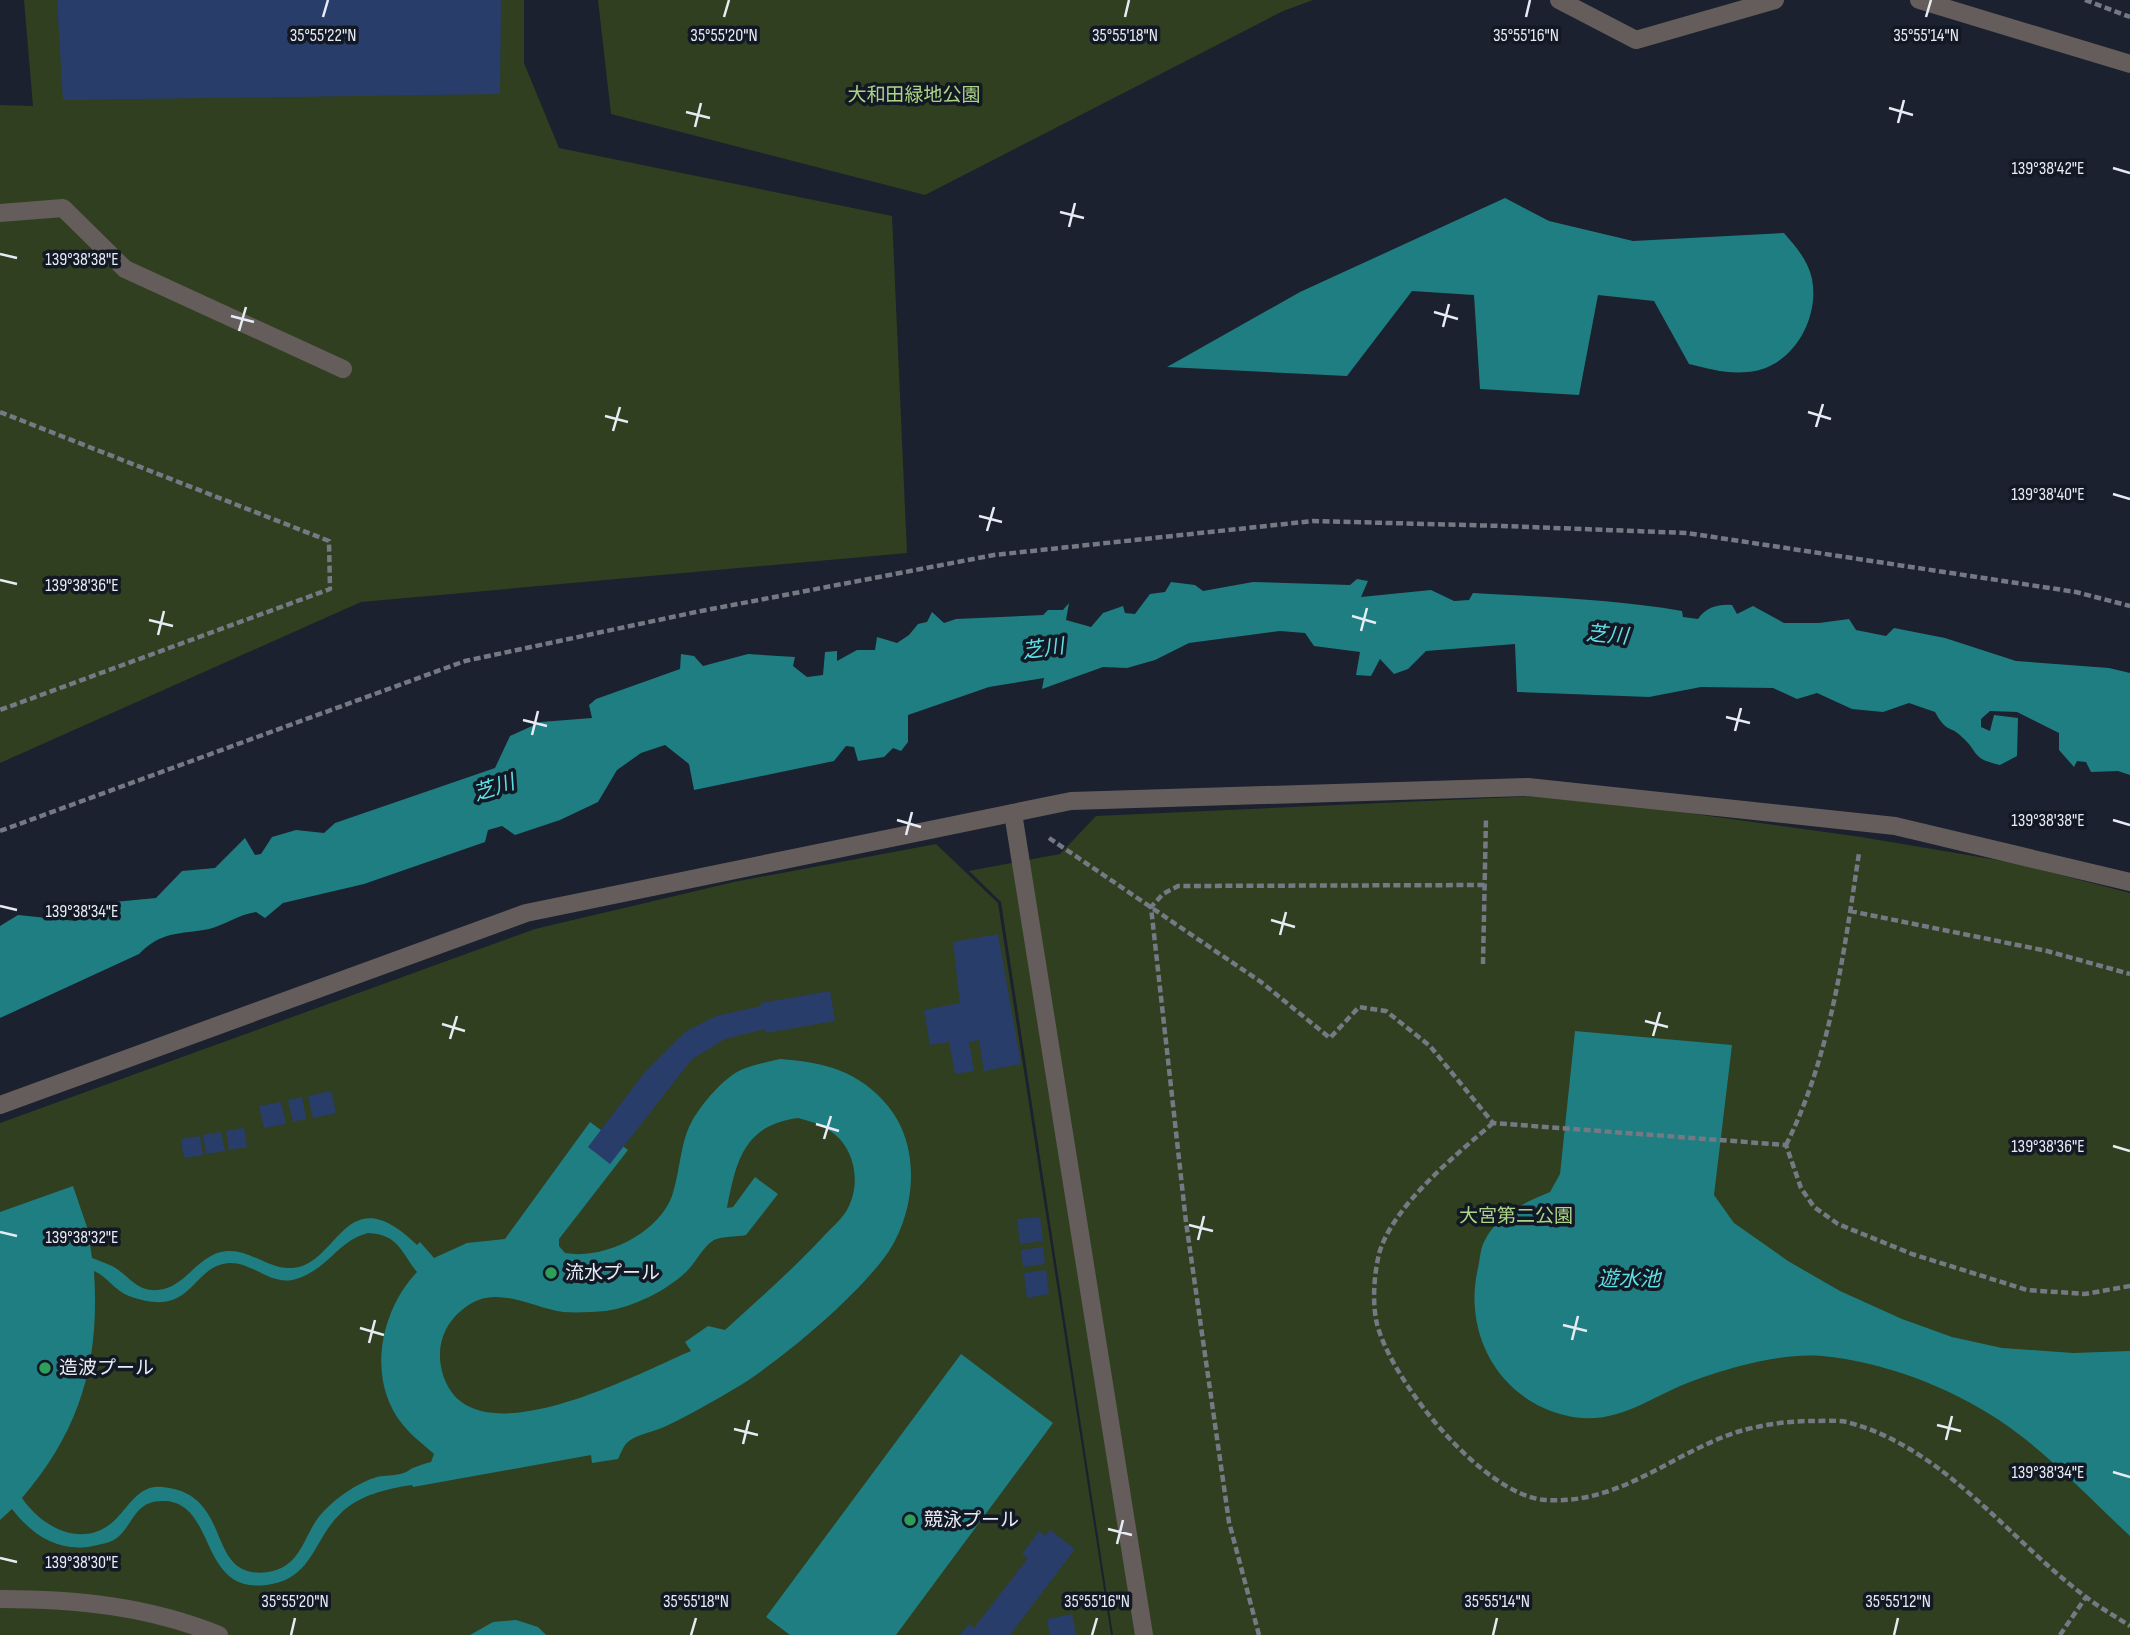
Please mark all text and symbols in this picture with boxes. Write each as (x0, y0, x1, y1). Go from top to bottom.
text: 35°55'22"N (290, 25, 356, 46)
text: 35°55'20"N (690, 25, 758, 46)
text: 35°55'18"N (1092, 25, 1158, 46)
text: 35°55'16"N (1493, 25, 1559, 46)
text: 35°55'14"N (1893, 25, 1959, 46)
park label: 大和田緑地公園 (847, 84, 981, 107)
text: 139°38'42"E (2011, 158, 2085, 179)
text: 139°38'38"E (45, 249, 119, 270)
text: 139°38'40"E (2011, 484, 2085, 505)
text: 139°38'36"E (45, 575, 119, 596)
water label: 芝川 (1585, 621, 1631, 649)
water label: 芝川 (1020, 633, 1068, 664)
water label: 芝川 (470, 769, 520, 806)
text: 139°38'38"E (2011, 810, 2085, 831)
text: 139°38'34"E (45, 901, 119, 922)
text: 139°38'36"E (2011, 1136, 2085, 1157)
park label: 大宮第二公園 (1459, 1205, 1573, 1228)
text: 139°38'32"E (46, 1227, 118, 1248)
place label: 流水プール (565, 1262, 660, 1285)
marker: 流水プール (543, 1265, 559, 1281)
water label: 遊水池 (1598, 1267, 1662, 1292)
place label: 造波プール (59, 1357, 154, 1380)
marker: 造波プール (37, 1360, 53, 1376)
text: 139°38'34"E (2011, 1462, 2085, 1483)
place label: 競泳プール (924, 1509, 1019, 1532)
marker: 競泳プール (902, 1512, 918, 1528)
text: 139°38'30"E (45, 1552, 119, 1573)
text: 35°55'20"N (261, 1591, 329, 1612)
text: 35°55'18"N (663, 1591, 729, 1612)
text: 35°55'16"N (1064, 1591, 1130, 1612)
text: 35°55'14"N (1464, 1591, 1530, 1612)
text: 35°55'12"N (1865, 1591, 1931, 1612)

